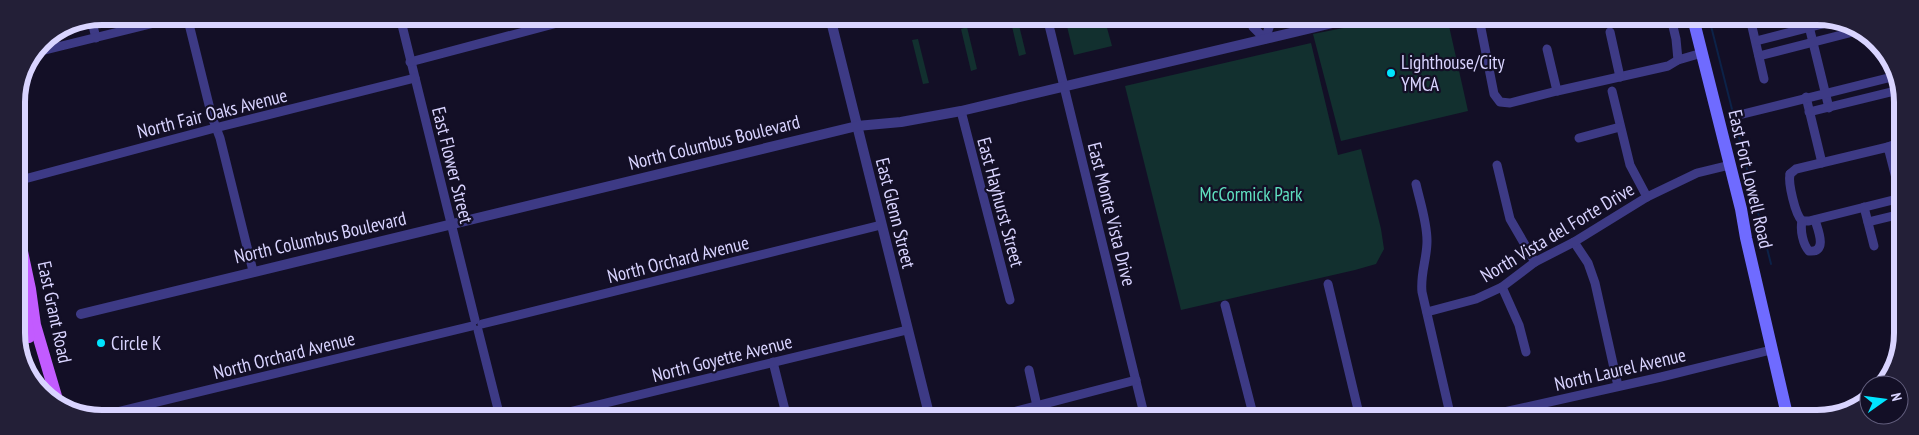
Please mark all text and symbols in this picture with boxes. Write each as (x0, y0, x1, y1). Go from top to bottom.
place label: Lighthouse/City YMCA (1401, 50, 1505, 96)
marker: Lighthouse/City YMCA (1385, 67, 1397, 79)
street label: North Fair Oaks Avenue (134, 83, 290, 143)
street label: East Flower Street (427, 104, 479, 226)
street label: East Fort Lowell Road (1723, 107, 1779, 251)
street label: North Columbus Boulevard (626, 109, 802, 175)
street label: East Hayhurst Street (972, 135, 1030, 270)
street label: East Monte Vista Drive (1083, 140, 1141, 289)
street label: East Glenn Street (871, 155, 922, 272)
street label: North Vista del Forte Drive (1476, 177, 1638, 287)
park label: McCormick Park (1200, 182, 1303, 206)
street label: North Columbus Boulevard (232, 206, 408, 268)
street label: North Orchard Avenue (605, 230, 751, 288)
street label: East Grant Road (32, 259, 78, 365)
street label: North Orchard Avenue (211, 326, 357, 384)
street label: North Goyette Avenue (649, 329, 795, 387)
place label: Circle K (111, 331, 161, 355)
marker: Circle K (95, 337, 107, 349)
street label: North Laurel Avenue (1552, 342, 1688, 396)
north arrow (1859, 375, 1909, 425)
text: N (1887, 391, 1906, 403)

